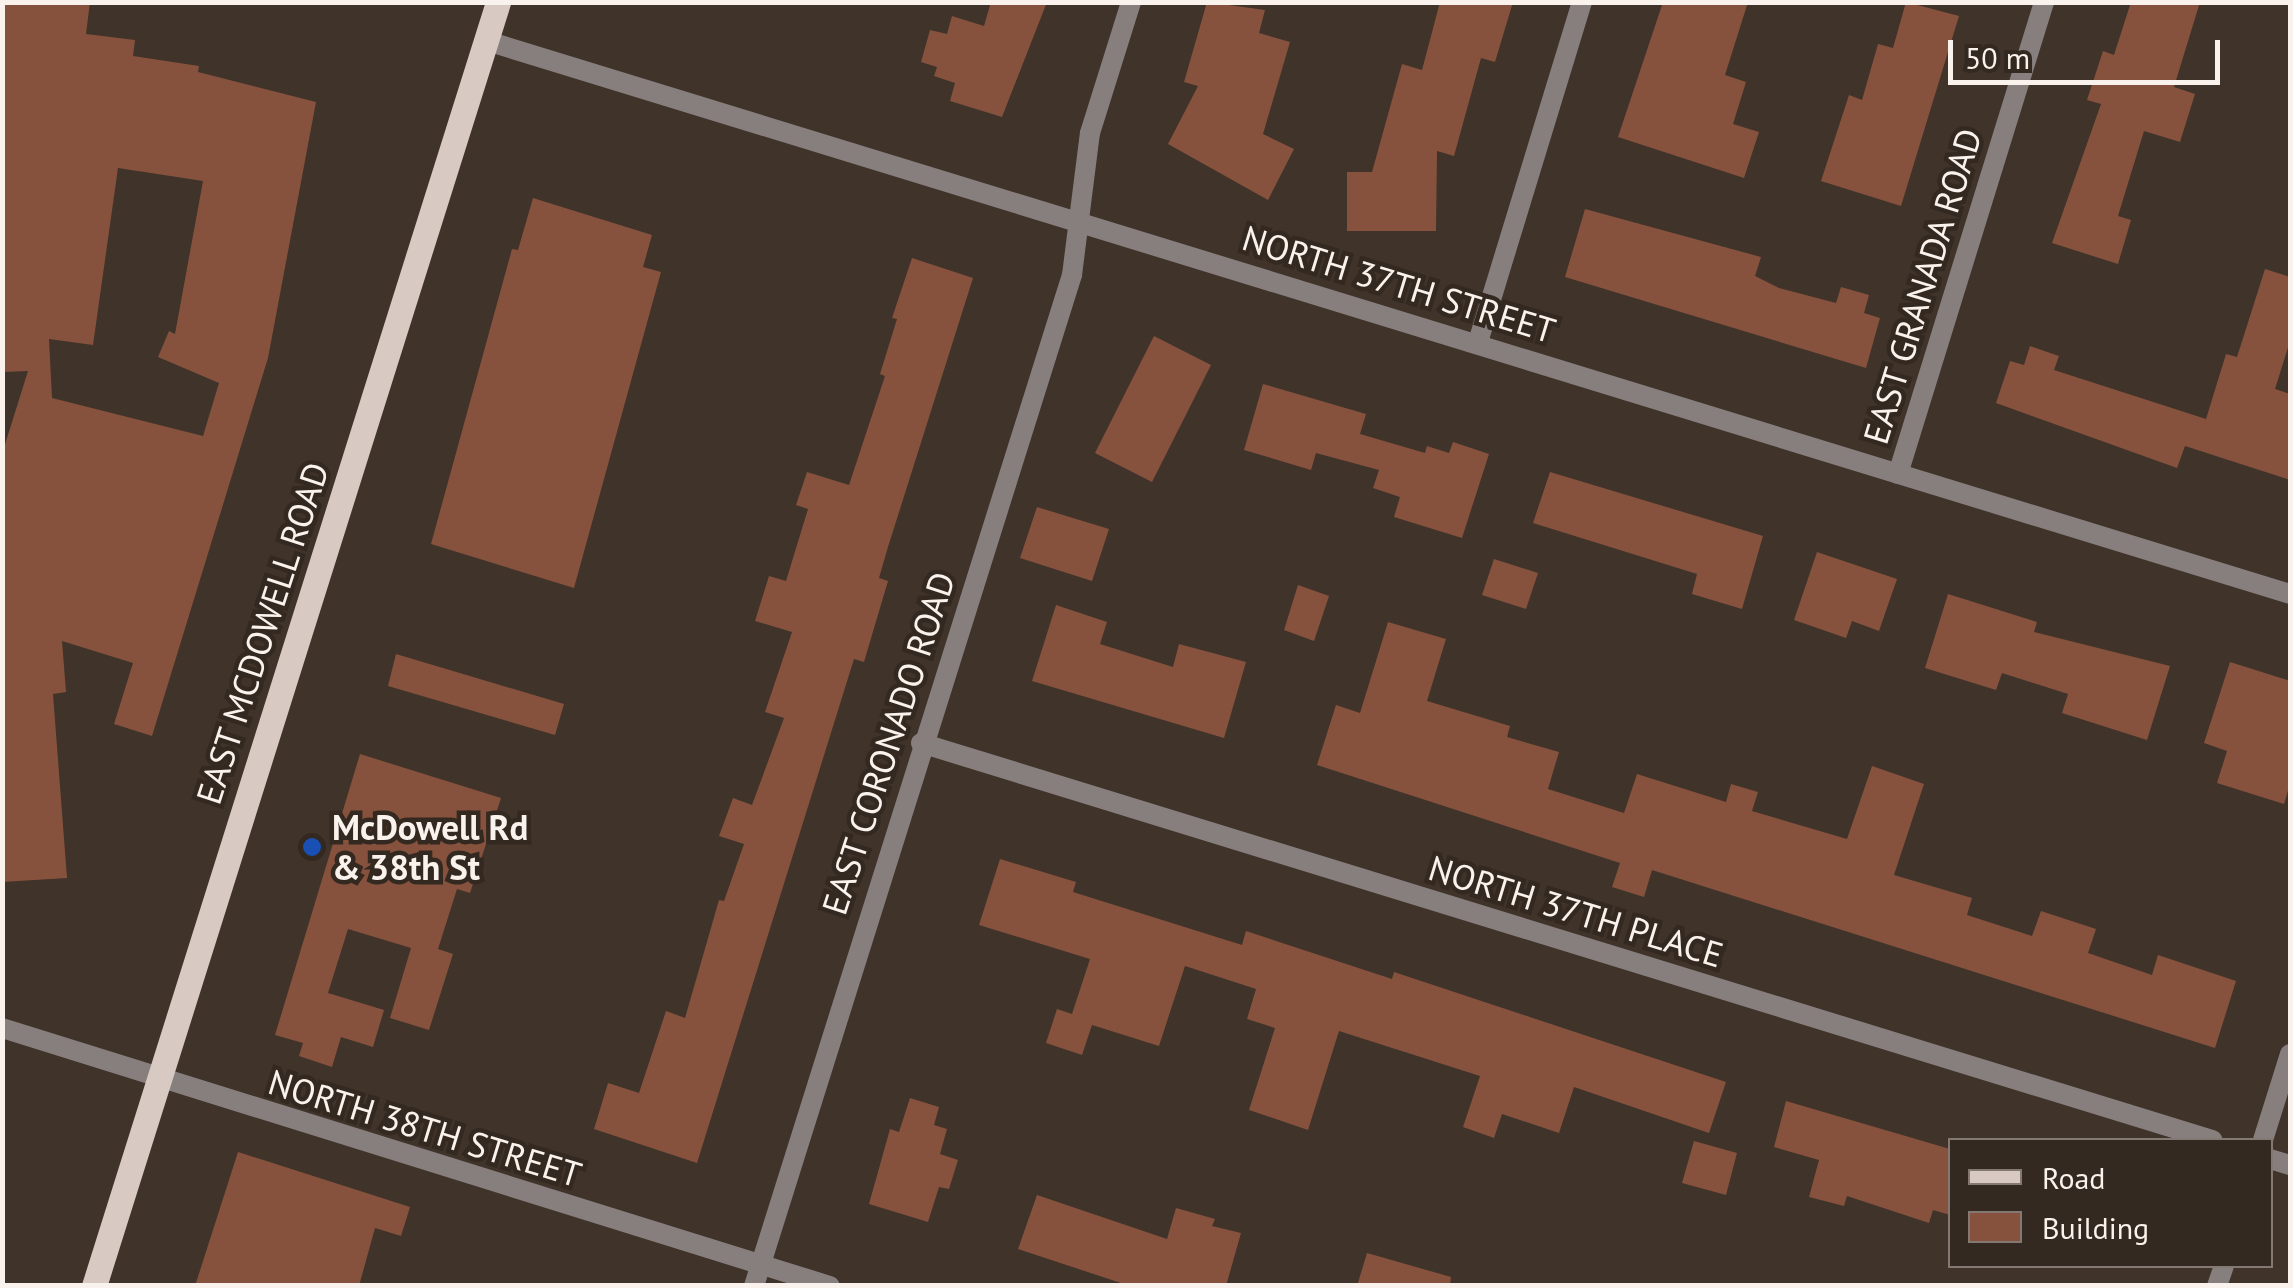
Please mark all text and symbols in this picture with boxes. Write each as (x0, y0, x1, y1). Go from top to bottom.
scale bar (1953, 20, 2226, 82)
text: 50 m (1965, 38, 2030, 77)
street label: EAST GRANADA ROAD (1854, 122, 1990, 450)
street label: NORTH 37TH STREET (1238, 216, 1560, 352)
street label: EAST MCDOWELL ROAD (187, 456, 337, 810)
street label: EAST CORONADO ROAD (813, 566, 963, 920)
place label: McDowell Rd & 38th St (332, 806, 528, 888)
marker: McDowell Rd & 38th St (301, 836, 323, 858)
street label: NORTH 37TH PLACE (1424, 846, 1728, 976)
street label: NORTH 38TH STREET (264, 1060, 586, 1196)
legend (1948, 1138, 2273, 1268)
text: Road (2042, 1158, 2106, 1197)
text: Building (2042, 1208, 2149, 1247)

